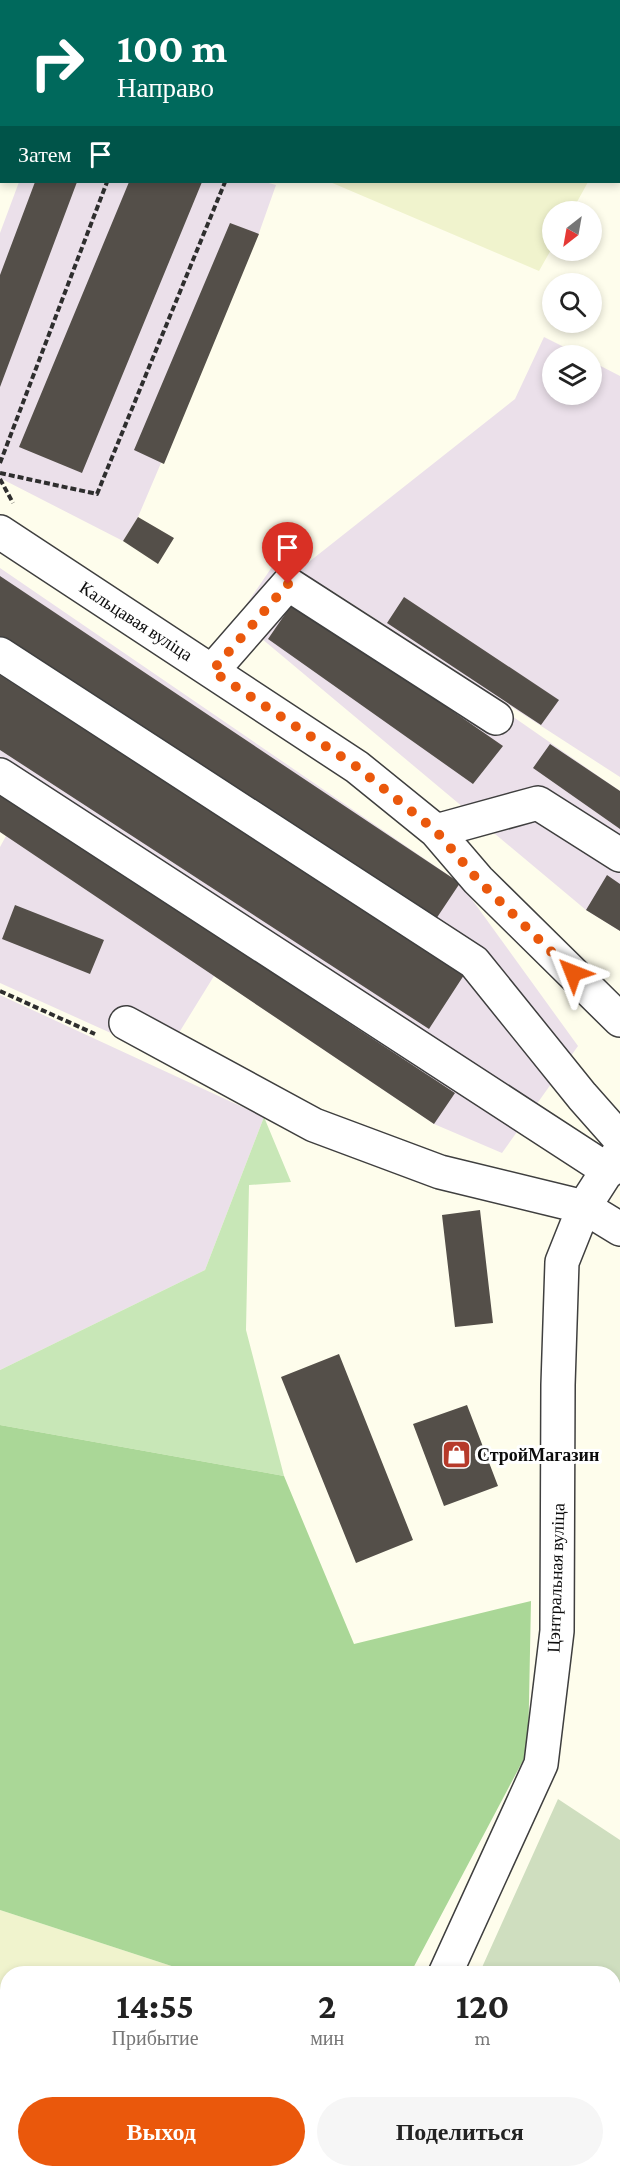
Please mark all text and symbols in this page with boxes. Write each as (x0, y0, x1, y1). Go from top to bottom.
icon: right (18, 24, 96, 102)
text: 100 m (117, 24, 227, 71)
text: Направо (117, 73, 214, 103)
icon: arrive (84, 138, 117, 171)
text: Затем (18, 142, 72, 167)
north arrow (542, 201, 602, 261)
map controls (542, 201, 602, 405)
button: search (542, 273, 602, 333)
button: layers (542, 345, 602, 405)
pin (262, 522, 313, 584)
icon: arrive (271, 531, 304, 564)
street label: Кальцавая вуліца (76, 577, 196, 665)
position arrow (541, 941, 605, 1005)
shop icon: СтройМагазин (440, 1439, 472, 1471)
place label: СтройМагазин (477, 1445, 599, 1465)
street label: Цэнтральная вуліца (543, 1503, 569, 1653)
text: 14:55 (116, 1986, 194, 2026)
text: 2 (318, 1986, 336, 2026)
text: 120 (456, 1986, 509, 2026)
text: Прибытие (112, 2027, 199, 2049)
text: мин (310, 2027, 344, 2049)
text: m (475, 2027, 491, 2049)
button: Выход (18, 2097, 305, 2166)
button: Поделиться (317, 2097, 603, 2166)

